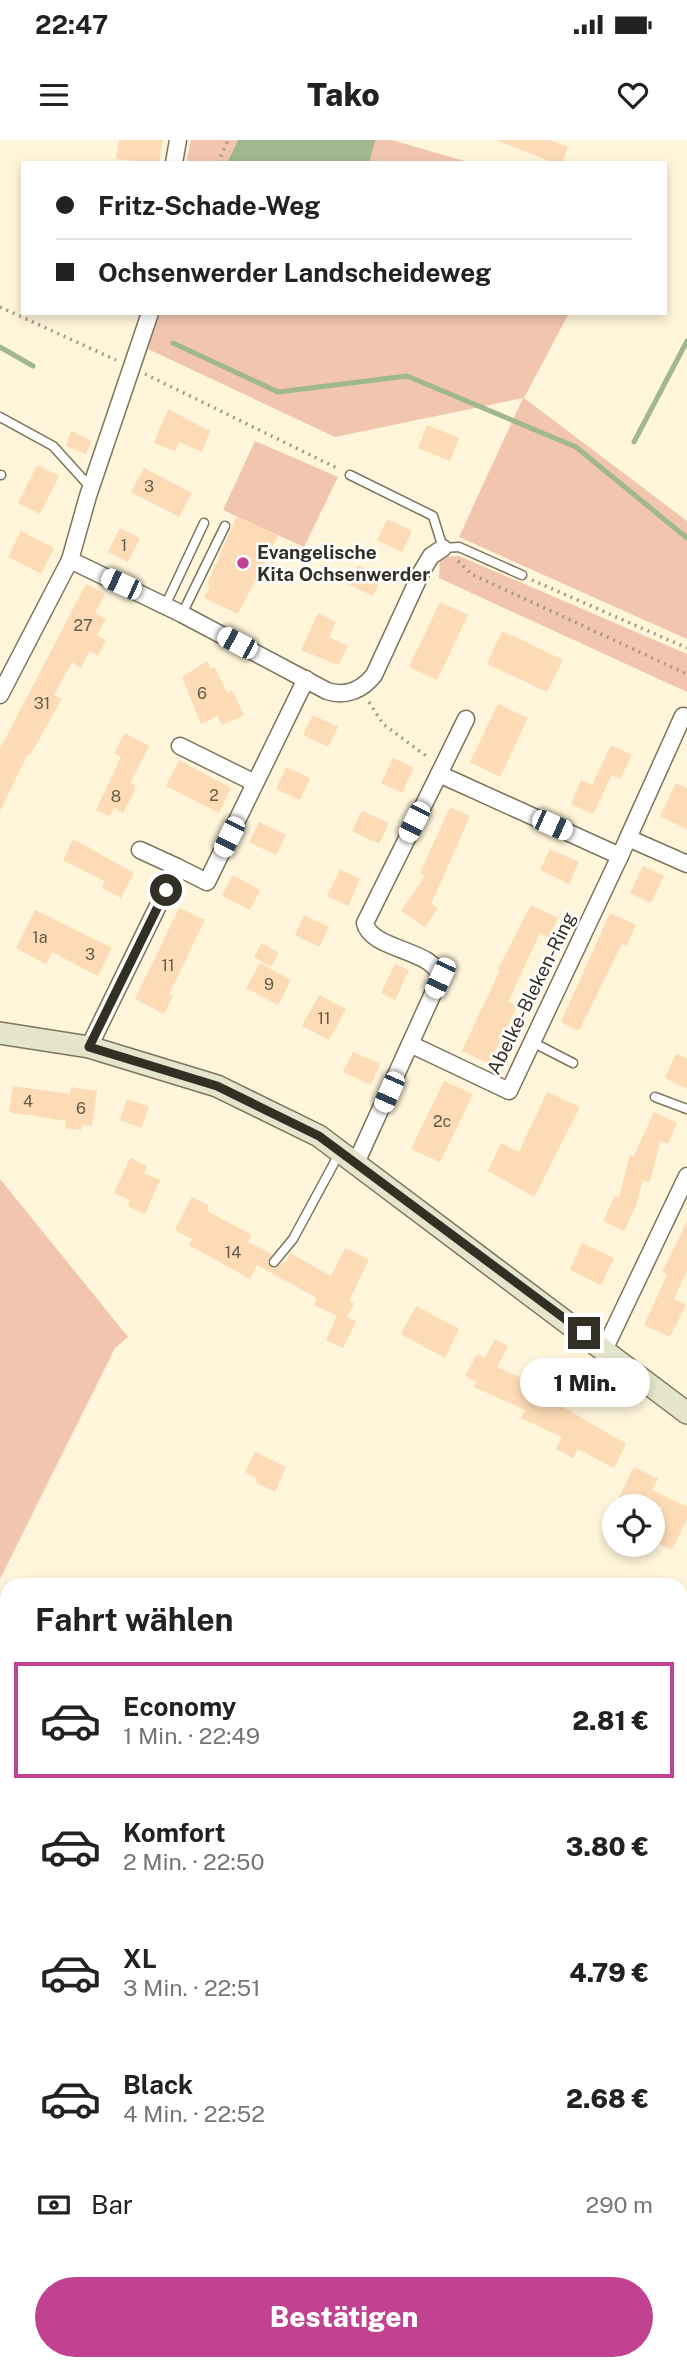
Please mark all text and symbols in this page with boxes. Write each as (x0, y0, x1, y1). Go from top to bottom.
text: 22:47 (35, 9, 108, 40)
icon: menu (35, 76, 73, 114)
text: Tako (307, 76, 380, 113)
icon: heart (614, 76, 652, 114)
text: Fritz-Schade-Weg (98, 190, 320, 221)
text: Ochsenwerder Landscheideweg (98, 257, 491, 288)
house number: 3 (144, 477, 154, 496)
house number: 1 (121, 536, 127, 555)
place label: Evangelische Kita Ochsenwerder (257, 541, 430, 585)
marker: Evangelische Kita Ochsenwerder (235, 555, 251, 571)
car (98, 566, 145, 602)
house number: 27 (73, 616, 93, 635)
car (214, 624, 261, 662)
house number: 6 (197, 684, 207, 703)
house number: 31 (34, 694, 50, 713)
house number: 2 (209, 786, 219, 805)
house number: 8 (111, 787, 121, 806)
car (396, 799, 433, 845)
car (529, 807, 576, 843)
car (211, 814, 248, 860)
route start (150, 874, 182, 906)
street label: Abelke-Bleken-Ring (482, 908, 580, 1078)
house number: 1a (32, 928, 48, 947)
house number: 3 (85, 945, 95, 964)
car (422, 955, 459, 1001)
house number: 11 (161, 956, 175, 975)
house number: 9 (264, 975, 274, 994)
house number: 11 (317, 1009, 331, 1028)
car (371, 1069, 408, 1115)
house number: 4 (23, 1092, 33, 1111)
house number: 6 (76, 1099, 86, 1118)
house number: 2c (433, 1112, 451, 1131)
house number: 14 (225, 1243, 241, 1262)
route end (568, 1317, 600, 1349)
callout: 1 Min. (519, 1358, 649, 1406)
text: 1 Min. (553, 1369, 617, 1396)
map controls (602, 1494, 665, 1557)
button: locate (602, 1494, 665, 1557)
text: Fahrt wählen (35, 1601, 234, 1638)
icon: car (39, 1689, 102, 1752)
text: Economy (123, 1691, 236, 1722)
text: 2.81 € (572, 1705, 649, 1736)
text: 1 Min. · 22:49 (123, 1722, 260, 1749)
icon: car (39, 1815, 102, 1878)
text: Komfort (123, 1817, 225, 1848)
text: 3.80 € (566, 1831, 649, 1862)
text: 2 Min. · 22:50 (123, 1848, 265, 1875)
icon: car (39, 1941, 102, 2004)
text: XL (123, 1943, 157, 1974)
text: 4.79 € (569, 1957, 649, 1988)
text: 3 Min. · 22:51 (123, 1974, 261, 2001)
icon: car (39, 2067, 102, 2130)
text: Black (123, 2069, 193, 2100)
text: 2.68 € (566, 2083, 649, 2114)
text: 4 Min. · 22:52 (123, 2100, 265, 2127)
icon: cash (35, 2186, 73, 2224)
text: Bar (91, 2189, 133, 2220)
text: 290 m (586, 2191, 653, 2218)
button: Bestätigen (35, 2277, 653, 2357)

